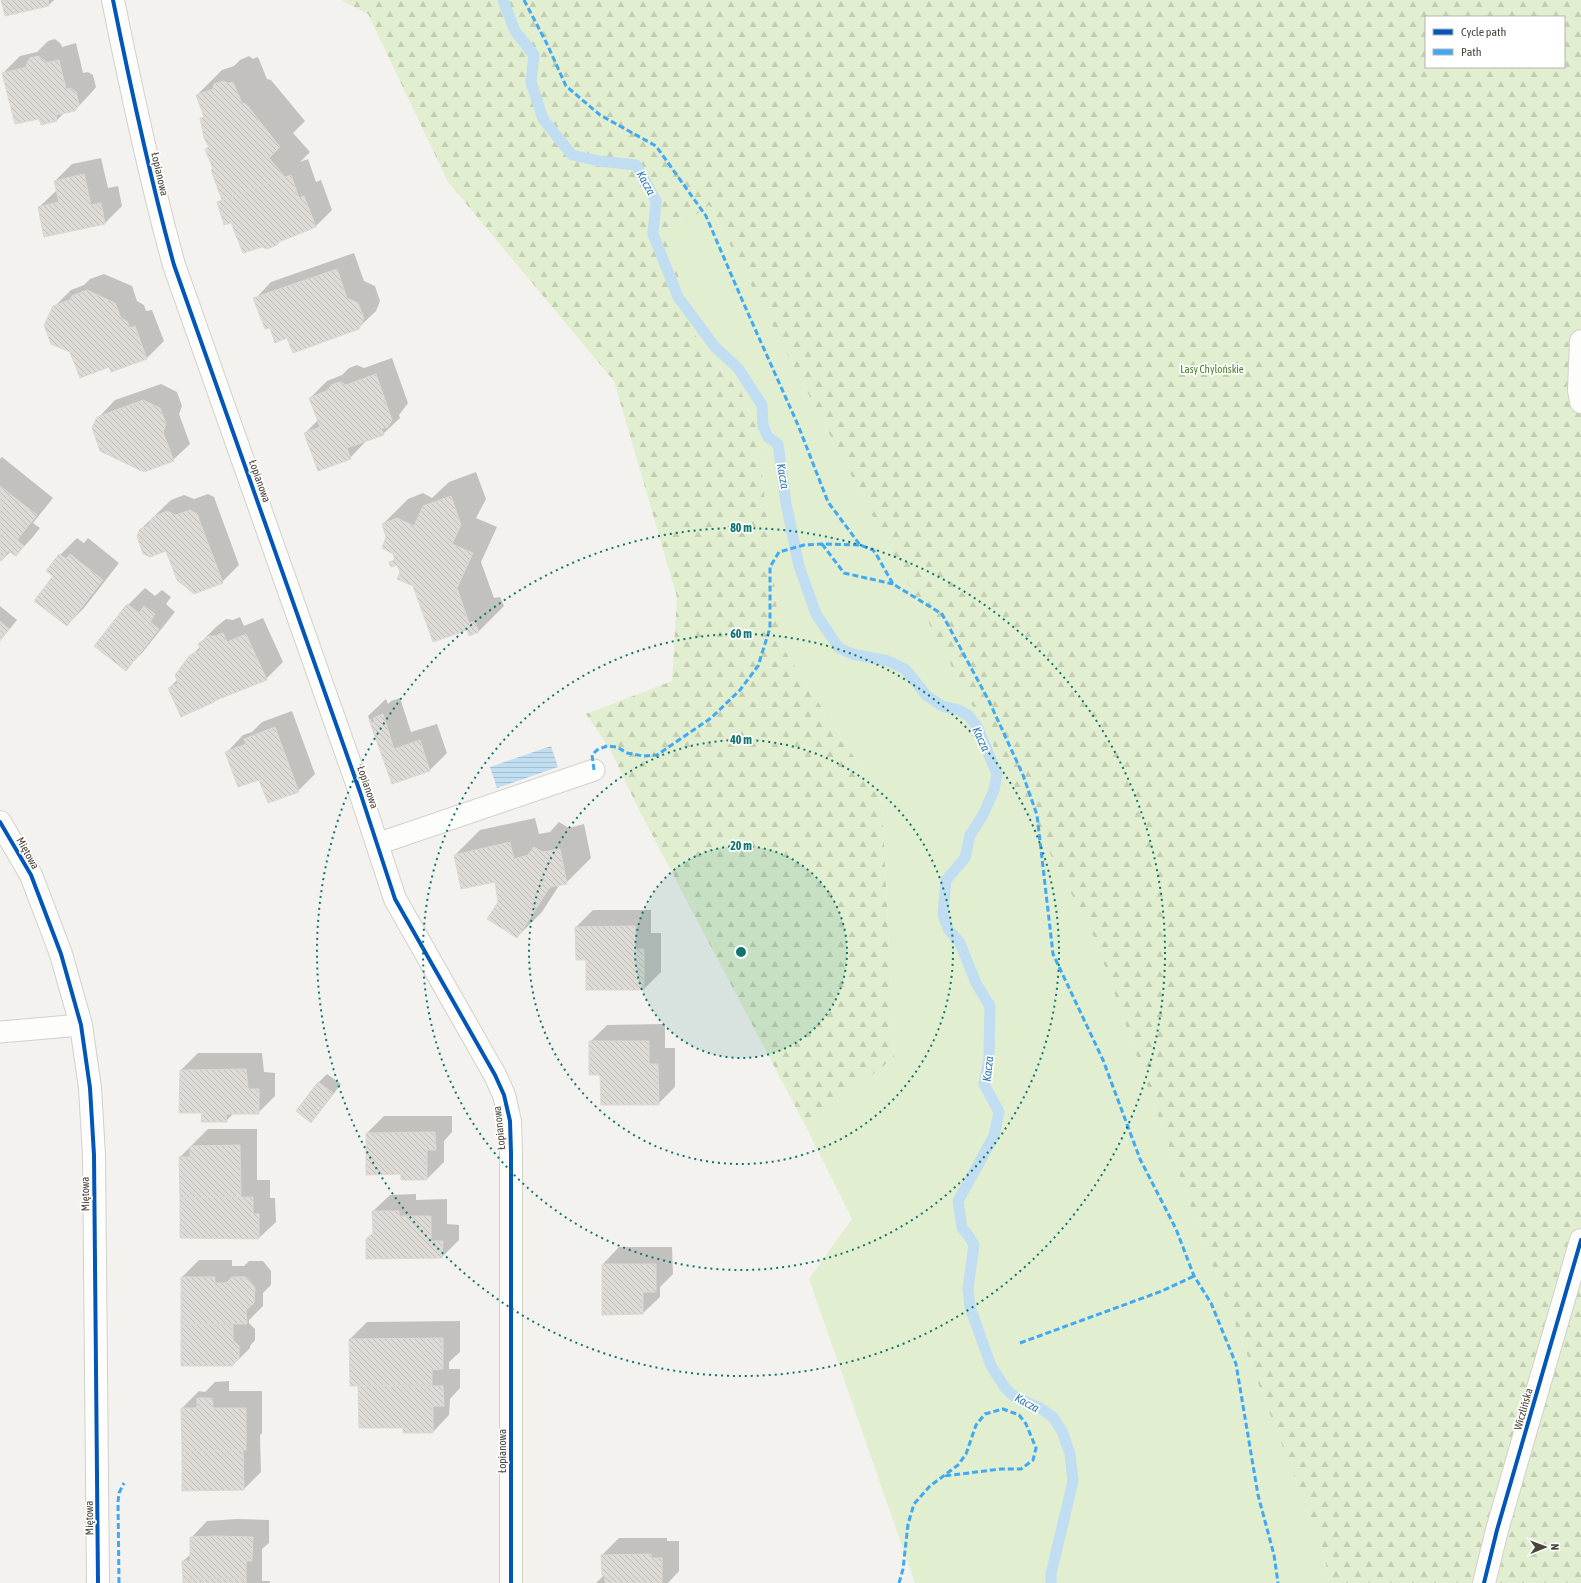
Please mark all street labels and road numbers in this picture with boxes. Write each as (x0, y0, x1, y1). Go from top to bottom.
street label: Łopianowa (149, 151, 171, 197)
street label: Łopianowa (247, 458, 273, 504)
street label: Łopianowa (355, 764, 381, 810)
street label: Miętowa (14, 835, 42, 871)
street label: Łopianowa (491, 1105, 507, 1151)
street label: Miętowa (79, 1177, 91, 1211)
street label: Wiczlińska (1511, 1387, 1535, 1431)
street label: Łopianowa (496, 1429, 508, 1473)
street label: Miętowa (83, 1501, 95, 1535)

